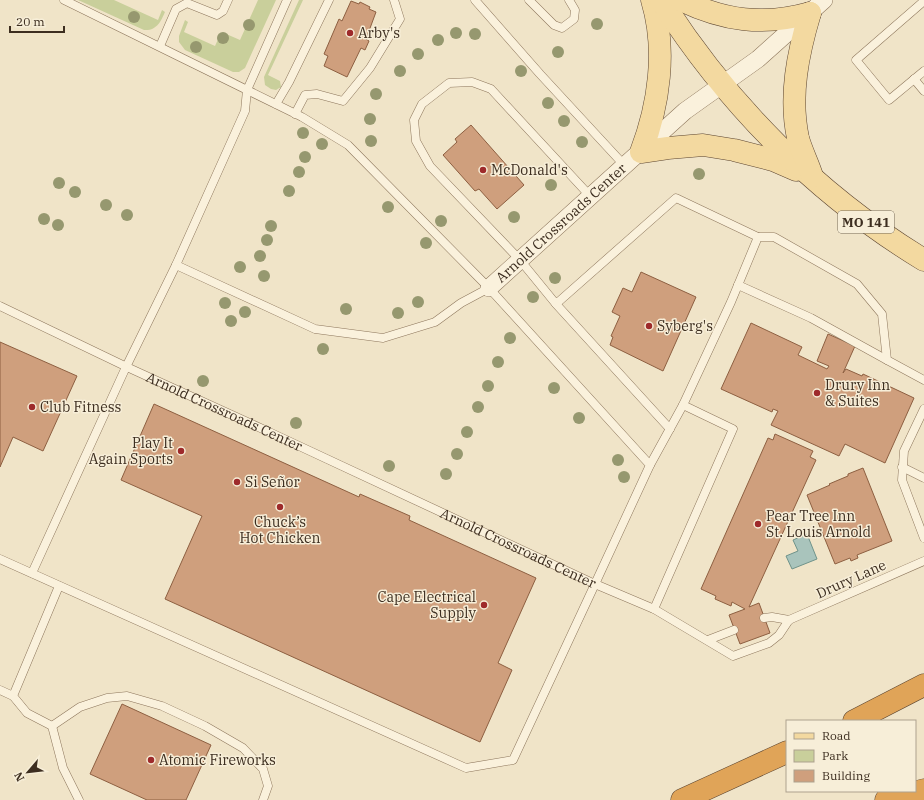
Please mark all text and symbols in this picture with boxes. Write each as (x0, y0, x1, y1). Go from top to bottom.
scale bar (10, 8, 64, 34)
text: 20 m (16, 14, 45, 29)
place label: Arby's (358, 24, 400, 42)
marker: Arby's (345, 28, 355, 38)
street label: Arnold Crossroads Center (492, 159, 631, 287)
place label: McDonald's (491, 161, 568, 179)
marker: McDonald's (478, 165, 488, 175)
road number: MO 141 (838, 211, 894, 233)
place label: Syberg's (657, 317, 713, 335)
marker: Syberg's (644, 321, 654, 331)
street label: Arnold Crossroads Center (143, 368, 306, 456)
place label: Drury Inn & Suites (825, 376, 890, 410)
marker: Drury Inn & Suites (812, 388, 822, 398)
place label: Club Fitness (40, 398, 122, 416)
marker: Club Fitness (27, 402, 37, 412)
place label: Play It Again Sports (89, 434, 173, 468)
marker: Play It Again Sports (176, 446, 186, 456)
place label: Si Señor (245, 473, 300, 491)
marker: Si Señor (232, 477, 242, 487)
marker: Chuck’s Hot Chicken (275, 502, 285, 512)
street label: Arnold Crossroads Center (437, 504, 600, 593)
place label: Pear Tree Inn St. Louis Arnold (766, 507, 872, 541)
place label: Chuck’s Hot Chicken (240, 513, 321, 547)
marker: Pear Tree Inn St. Louis Arnold (753, 519, 763, 529)
street label: Drury Lane (813, 556, 889, 602)
place label: Cape Electrical Supply (377, 588, 477, 622)
marker: Cape Electrical Supply (479, 600, 489, 610)
legend (786, 720, 916, 792)
text: Road (822, 728, 851, 743)
text: Park (822, 748, 848, 763)
place label: Atomic Fireworks (159, 751, 276, 769)
north arrow (8, 752, 48, 792)
marker: Atomic Fireworks (146, 755, 156, 765)
text: Building (822, 768, 870, 783)
text: N (11, 769, 27, 784)

